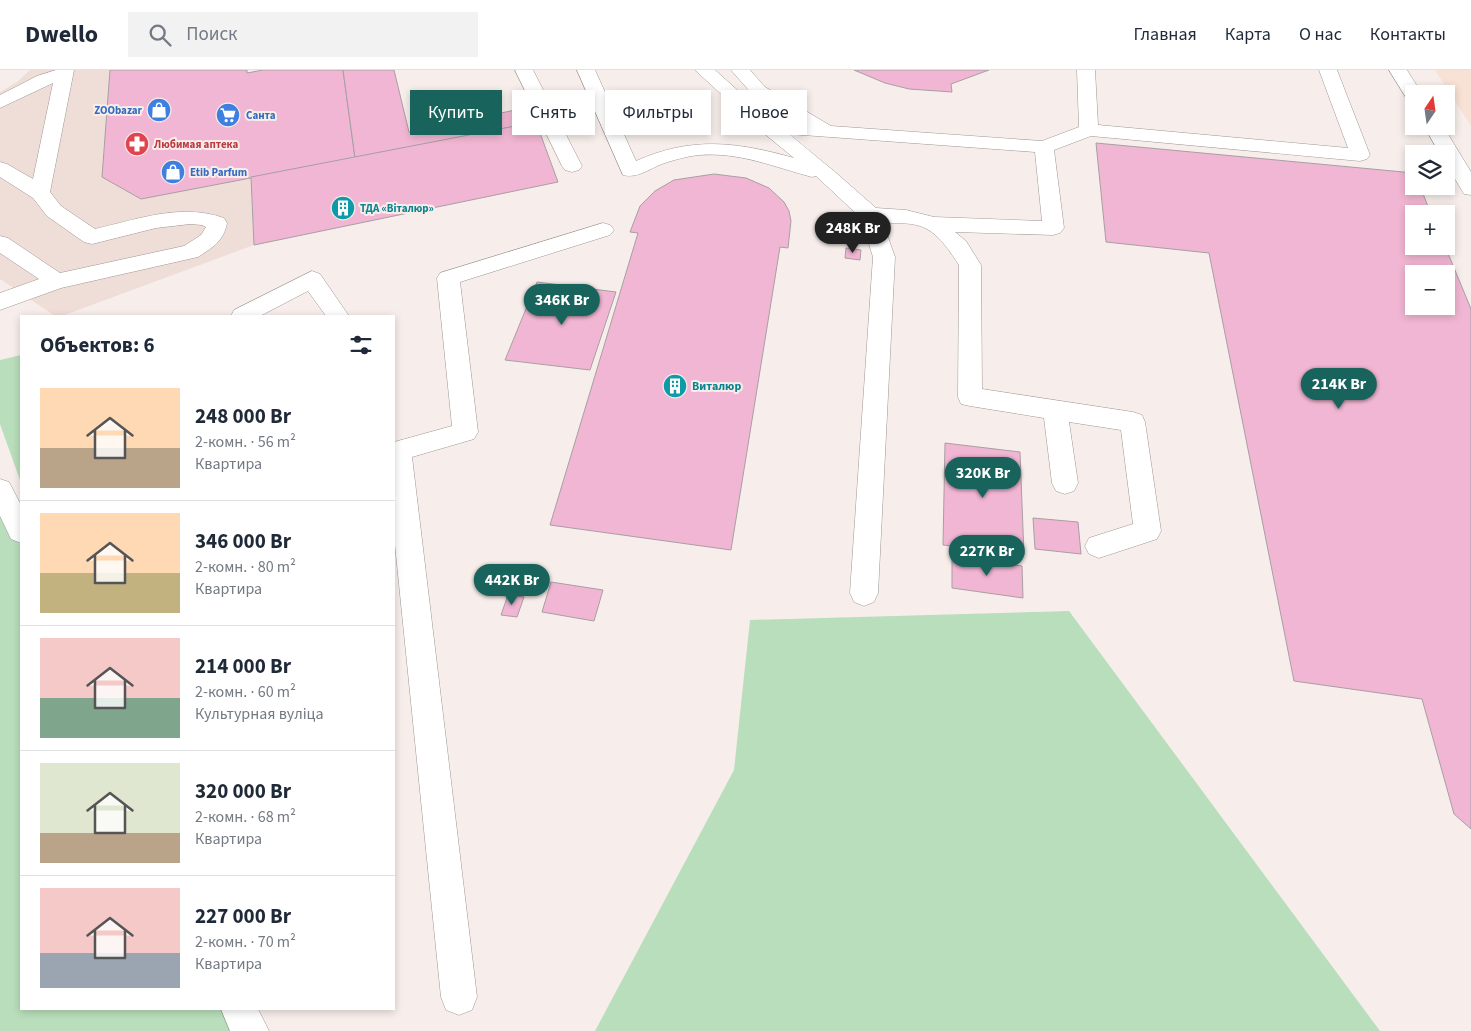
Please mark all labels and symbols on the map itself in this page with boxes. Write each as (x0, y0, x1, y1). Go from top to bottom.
north arrow (1405, 85, 1455, 135)
shop icon: ZOObazar (146, 97, 172, 123)
supermarket icon: Санта (215, 102, 241, 128)
place label: ZOObazar (94, 103, 143, 118)
place label: Санта (246, 108, 276, 123)
pharmacy icon: Любимая аптека (124, 131, 150, 157)
place label: Любимая аптека (153, 137, 239, 152)
shop icon: Etib Parfum (160, 159, 186, 185)
place label: Etib Parfum (190, 165, 247, 180)
building icon: ТДА «Віталюр» (330, 195, 356, 221)
place label: ТДА «Віталюр» (360, 201, 434, 216)
pin: 248K Br (807, 212, 899, 254)
pin: 346K Br (516, 284, 608, 326)
pin: 214K Br (1293, 368, 1385, 410)
building icon: Виталюр (662, 373, 688, 399)
place label: Виталюр (692, 378, 741, 395)
pin: 320K Br (937, 456, 1029, 499)
pin: 227K Br (941, 534, 1033, 577)
pin: 442K Br (466, 564, 558, 606)

